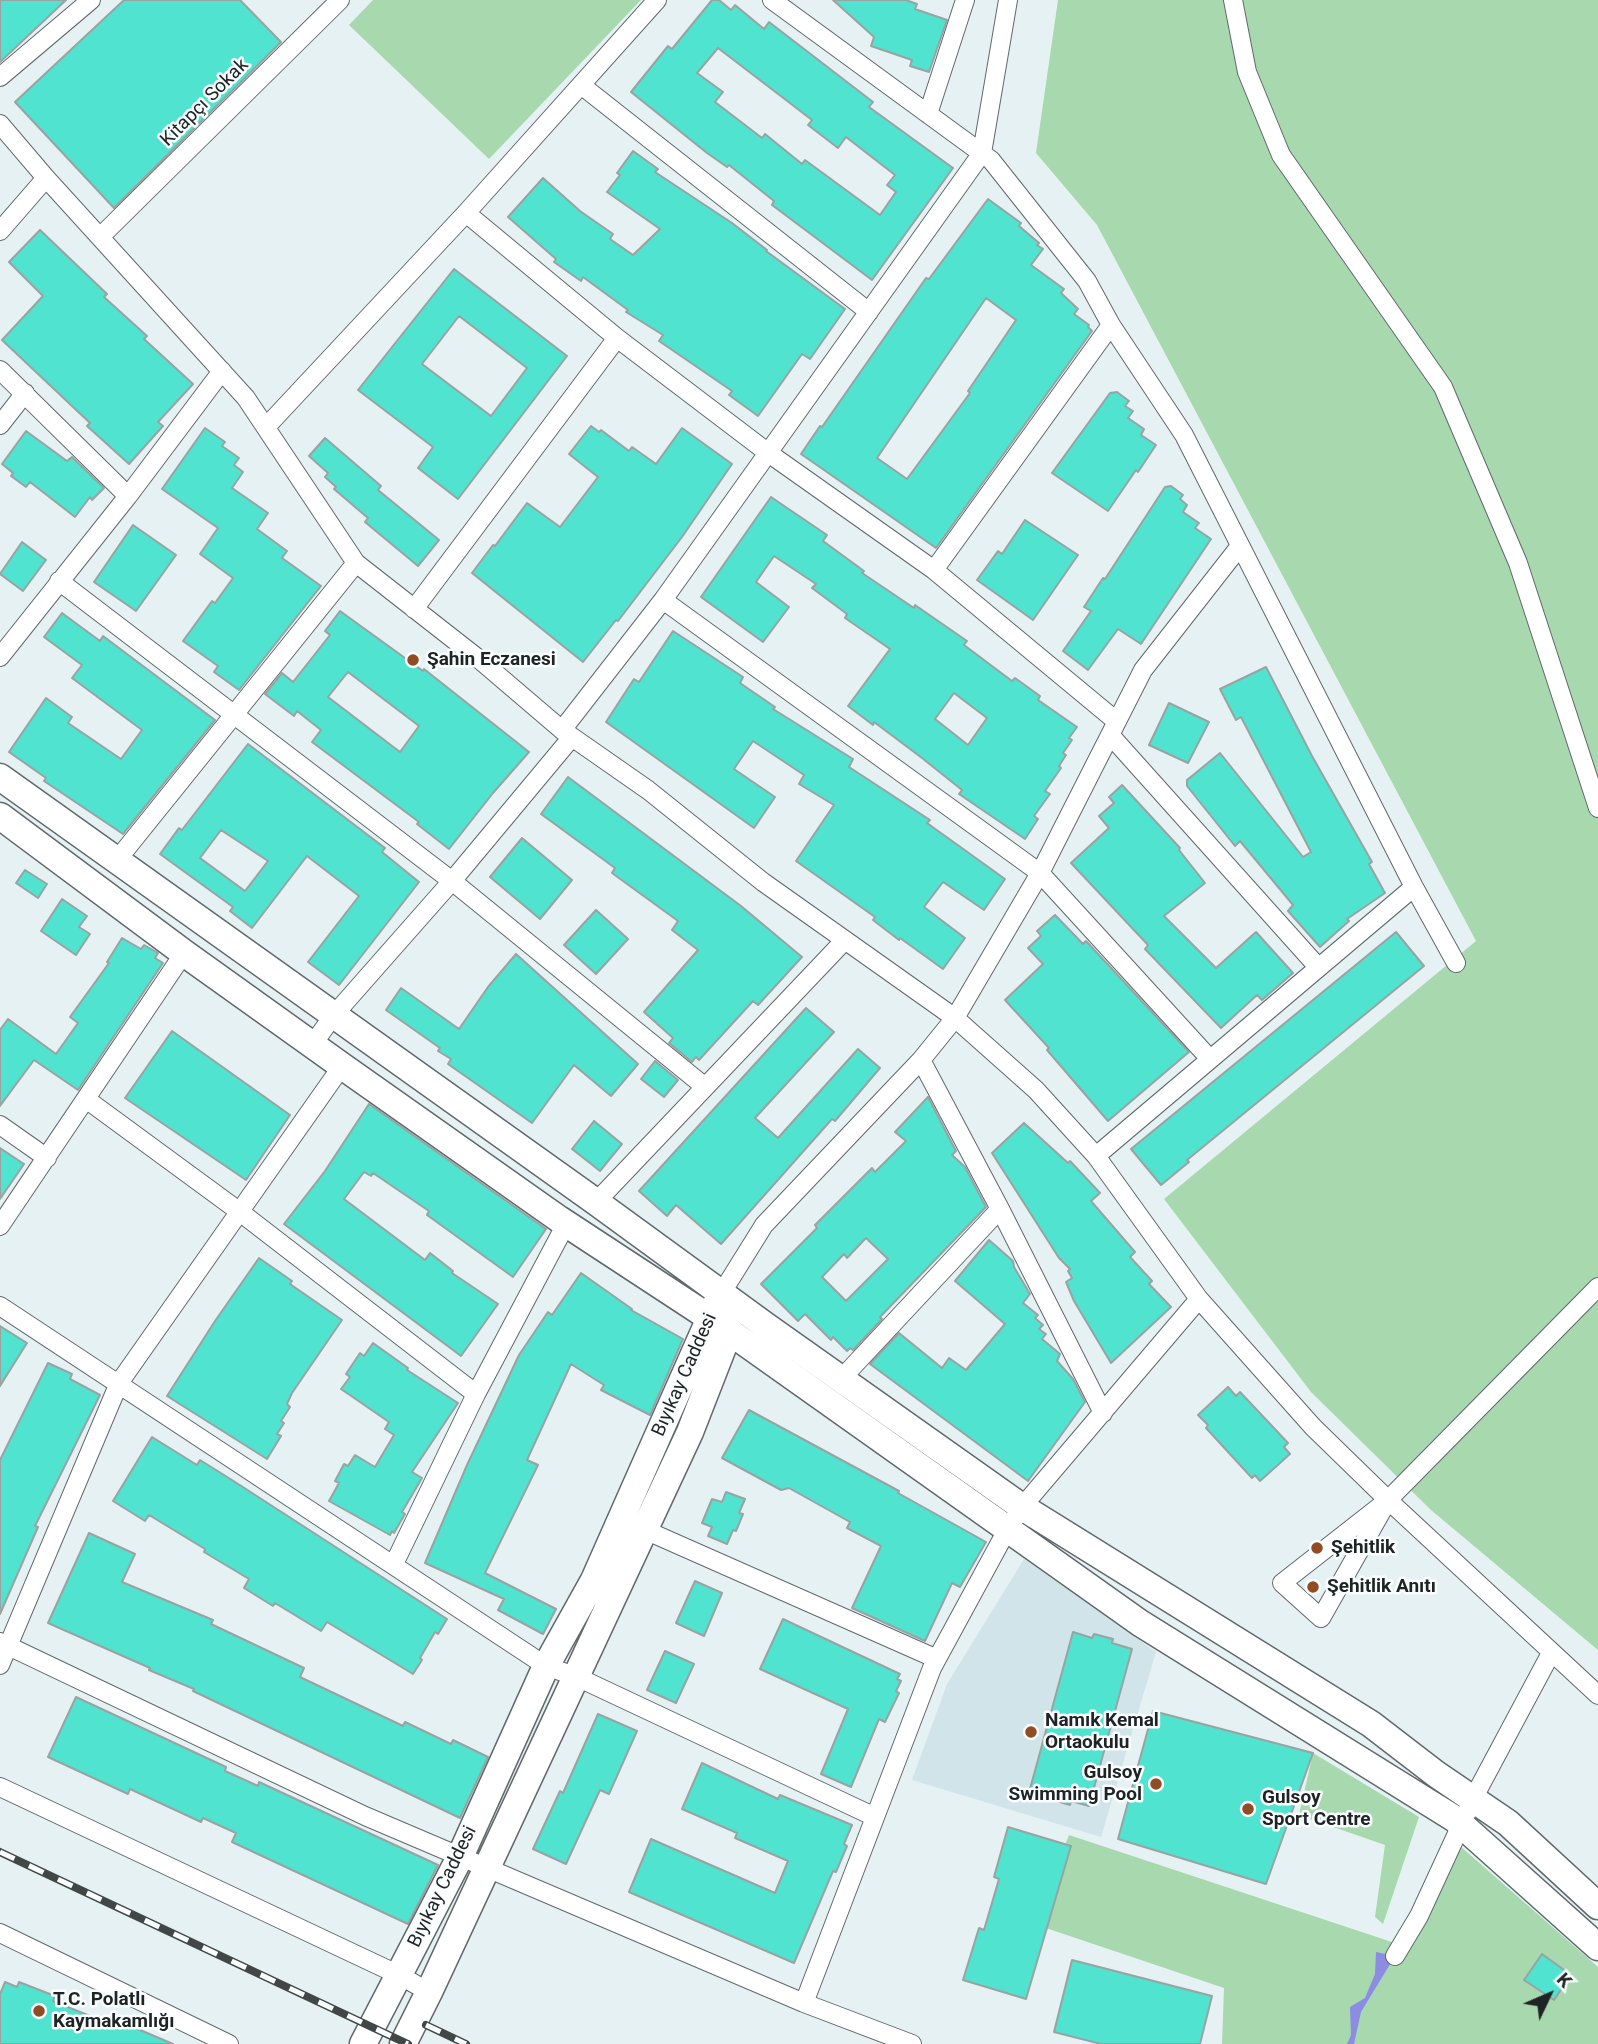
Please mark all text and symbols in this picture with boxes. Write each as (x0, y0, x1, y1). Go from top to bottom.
street label: Kitapçı Sokak (156, 54, 254, 152)
place label: Şahin Eczanesi (427, 649, 556, 671)
marker: Şahin Eczanesi (405, 652, 421, 668)
street label: Bıyıkay Caddesi (648, 1310, 722, 1440)
place label: Şehitlik (1331, 1537, 1395, 1559)
marker: Şehitlik (1309, 1540, 1325, 1556)
place label: Şehitlik Anıtı (1327, 1576, 1436, 1598)
marker: Şehitlik Anıtı (1305, 1579, 1321, 1595)
place label: Namık Kemal Ortaokulu (1045, 1710, 1159, 1754)
marker: Namık Kemal Ortaokulu (1023, 1724, 1039, 1740)
place label: Gulsoy Swimming Pool (1009, 1762, 1142, 1806)
marker: Gulsoy Swimming Pool (1148, 1776, 1164, 1792)
place label: Gulsoy Sport Centre (1262, 1787, 1370, 1831)
marker: Gulsoy Sport Centre (1240, 1801, 1256, 1817)
street label: Bıyıkay Caddesi (404, 1823, 482, 1951)
north arrow (1514, 1960, 1584, 2030)
text: K (1552, 1968, 1577, 1992)
place label: T.C. Polatlı Kaymakamlığı (53, 1989, 174, 2033)
marker: T.C. Polatlı Kaymakamlığı (31, 2003, 47, 2019)

